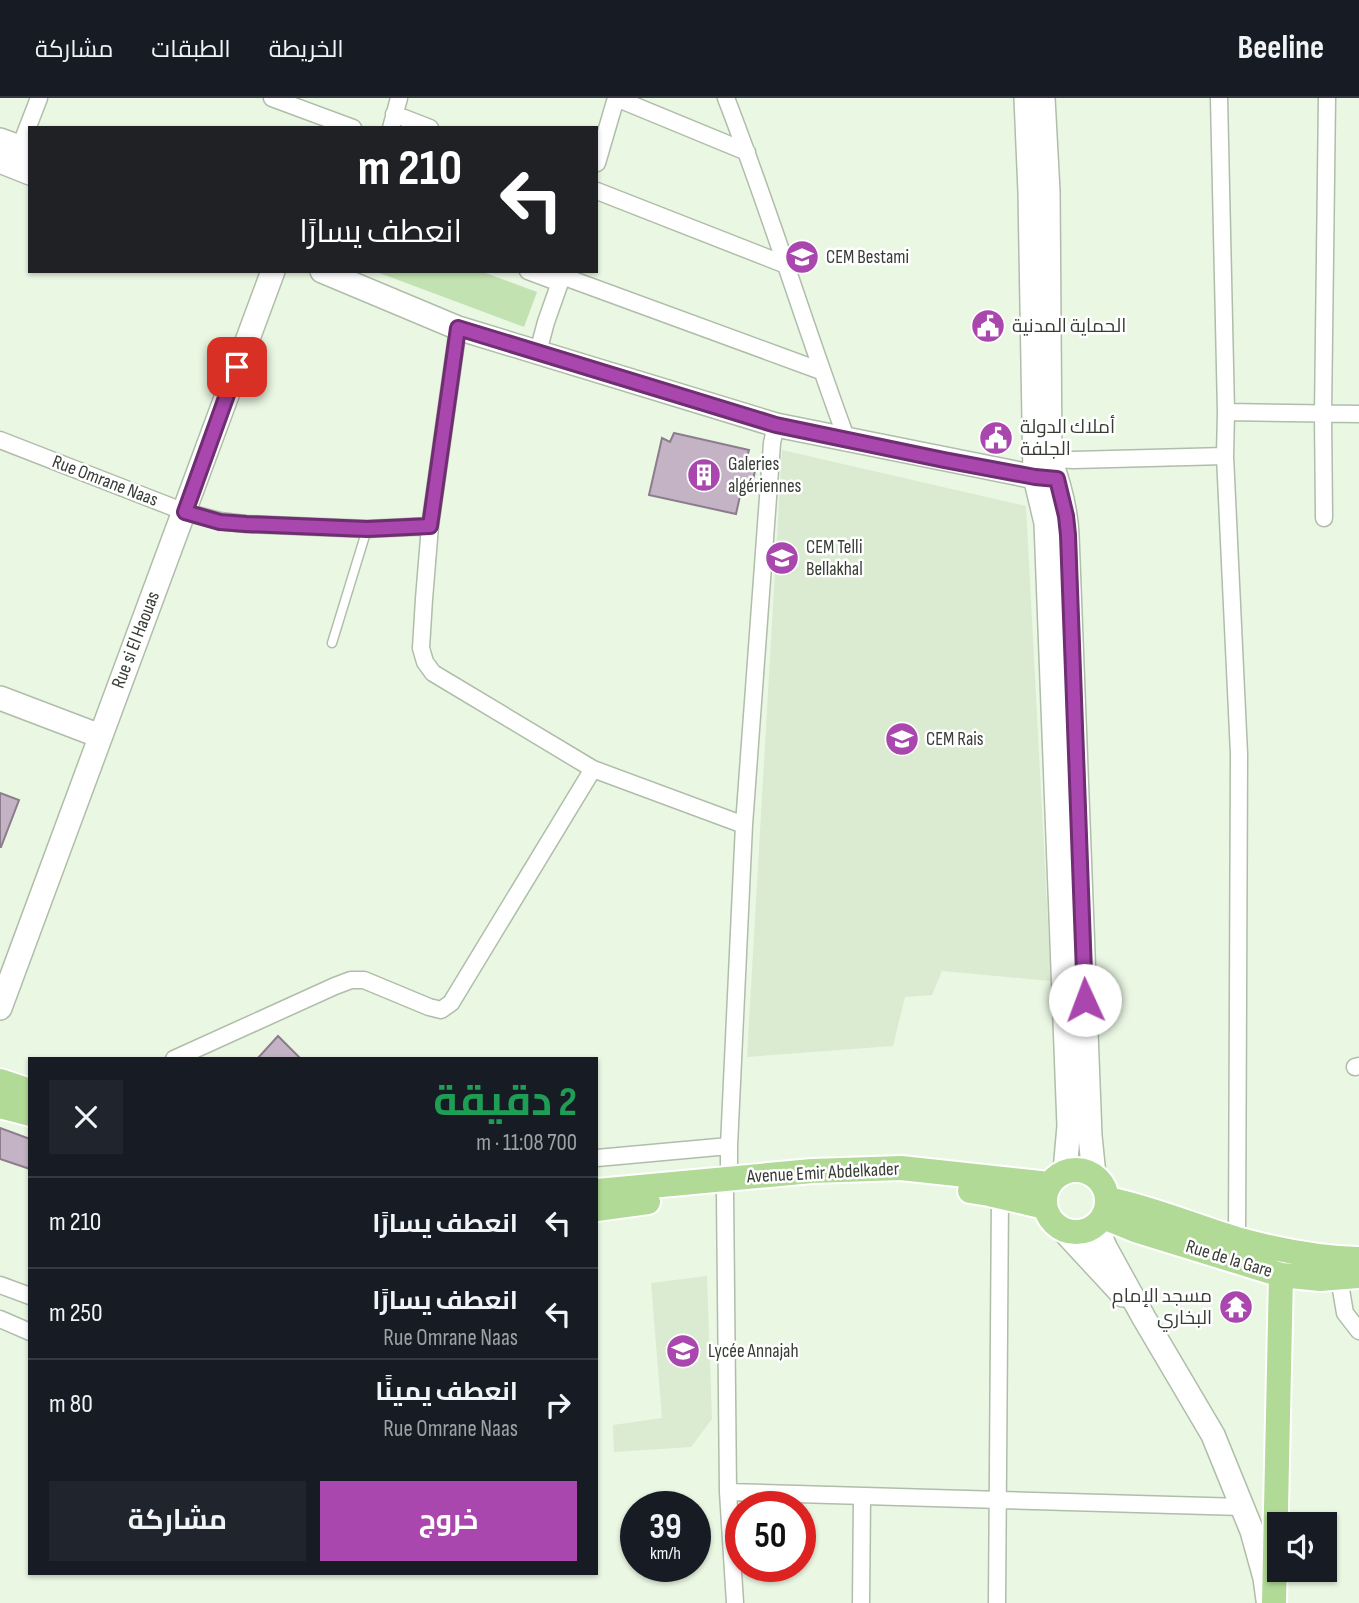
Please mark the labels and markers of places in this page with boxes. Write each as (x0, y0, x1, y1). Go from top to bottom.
school or university icon: CEM Bestami (783, 238, 821, 276)
place label: CEM Bestami (826, 246, 909, 269)
public building icon: الحماية المدنية (969, 307, 1007, 345)
place label: الحماية المدنية (1012, 315, 1126, 338)
pin (207, 337, 267, 397)
place label: أملاك الدولة الجلفة (1020, 415, 1115, 461)
public building icon: أملاك الدولة الجلفة (977, 419, 1015, 457)
place label: Galeries algériennes (728, 453, 802, 498)
building icon: Galeries algériennes (685, 456, 723, 494)
place label: CEM Telli Bellakhal (806, 536, 863, 581)
school or university icon: CEM Telli Bellakhal (763, 539, 801, 577)
school or university icon: CEM Rais (883, 720, 921, 758)
place label: CEM Rais (926, 728, 984, 751)
place label: مسجد الإمام البخاري (1112, 1285, 1212, 1332)
temple icon: مسجد الإمام البخاري (1217, 1288, 1255, 1326)
school or university icon: Lycée Annajah (664, 1332, 702, 1370)
place label: Lycée Annajah (708, 1340, 799, 1363)

